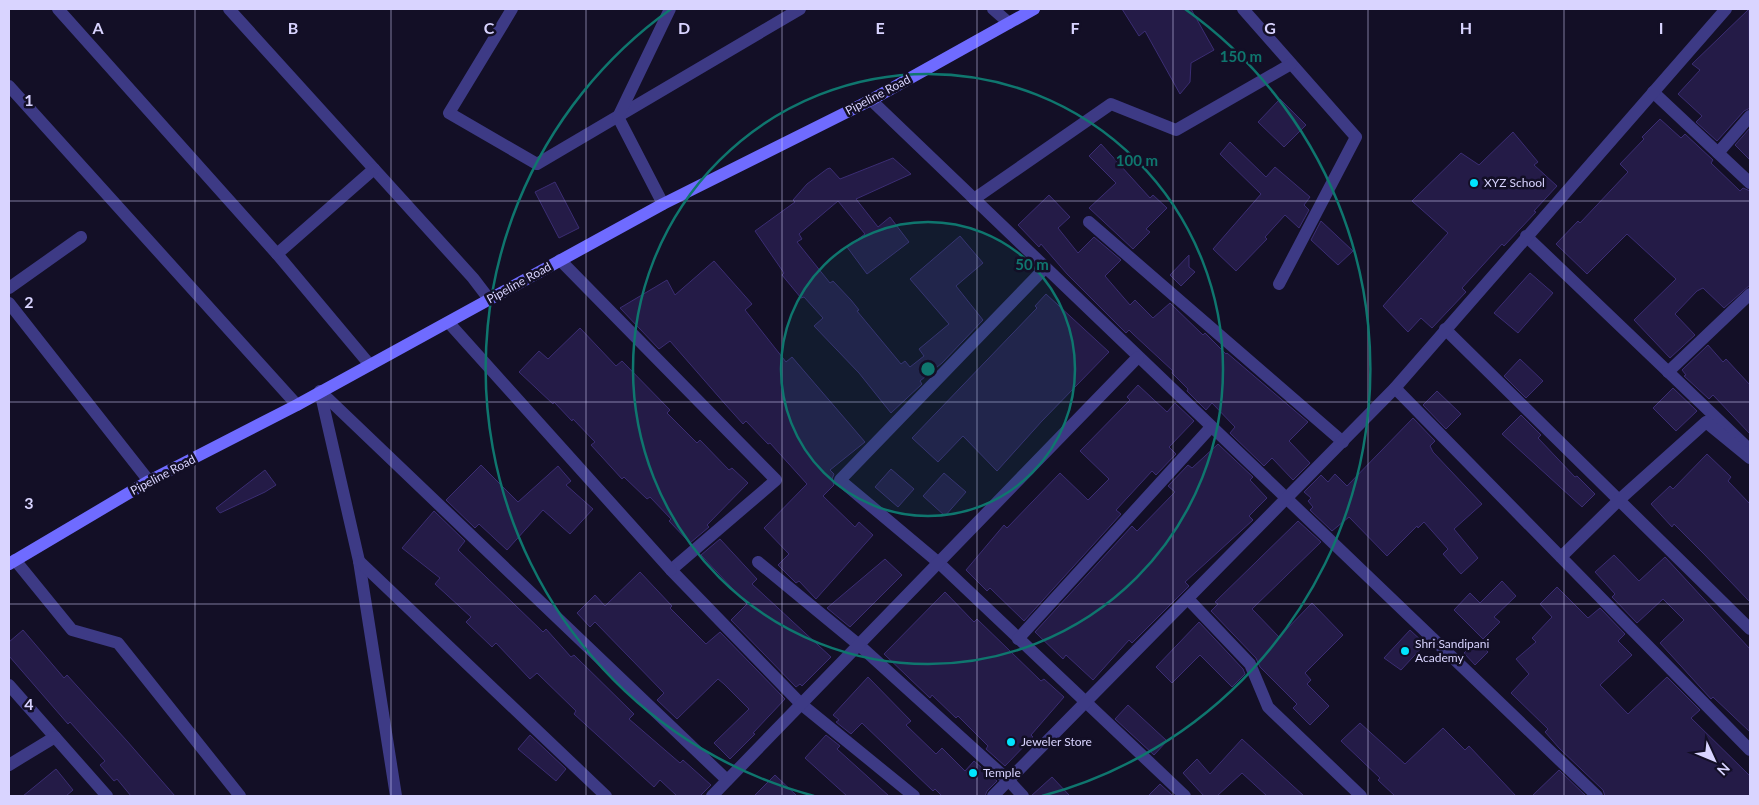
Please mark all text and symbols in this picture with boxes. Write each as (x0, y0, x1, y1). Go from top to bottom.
text: A (91, 18, 104, 37)
text: B (288, 18, 298, 37)
text: C (484, 18, 495, 37)
text: D (678, 18, 690, 37)
text: E (875, 18, 885, 37)
text: F (1070, 18, 1080, 37)
text: G (1264, 18, 1276, 37)
text: H (1460, 18, 1472, 37)
text: I (1659, 18, 1663, 37)
text: 150 m (1220, 47, 1262, 65)
street label: Pipeline Road (843, 71, 913, 118)
text: 1 (24, 90, 34, 109)
text: 100 m (1116, 151, 1158, 169)
place label: XYZ School (1484, 175, 1545, 190)
marker: XYZ School (1468, 177, 1480, 189)
text: 50 m (1015, 255, 1049, 273)
street label: Pipeline Road (484, 259, 554, 306)
text: 2 (24, 292, 34, 311)
centre of rings (919, 360, 937, 378)
street label: Pipeline Road (128, 451, 198, 498)
text: 3 (24, 493, 34, 512)
place label: Shri Sandipani Academy (1415, 636, 1489, 665)
marker: Shri Sandipani Academy (1399, 645, 1411, 657)
text: 4 (24, 694, 34, 713)
place label: Jeweler Store (1021, 734, 1092, 749)
north arrow (1689, 735, 1739, 785)
marker: Jeweler Store (1005, 736, 1017, 748)
text: N (1714, 760, 1734, 779)
place label: Temple (983, 765, 1021, 780)
marker: Temple (967, 767, 979, 779)

